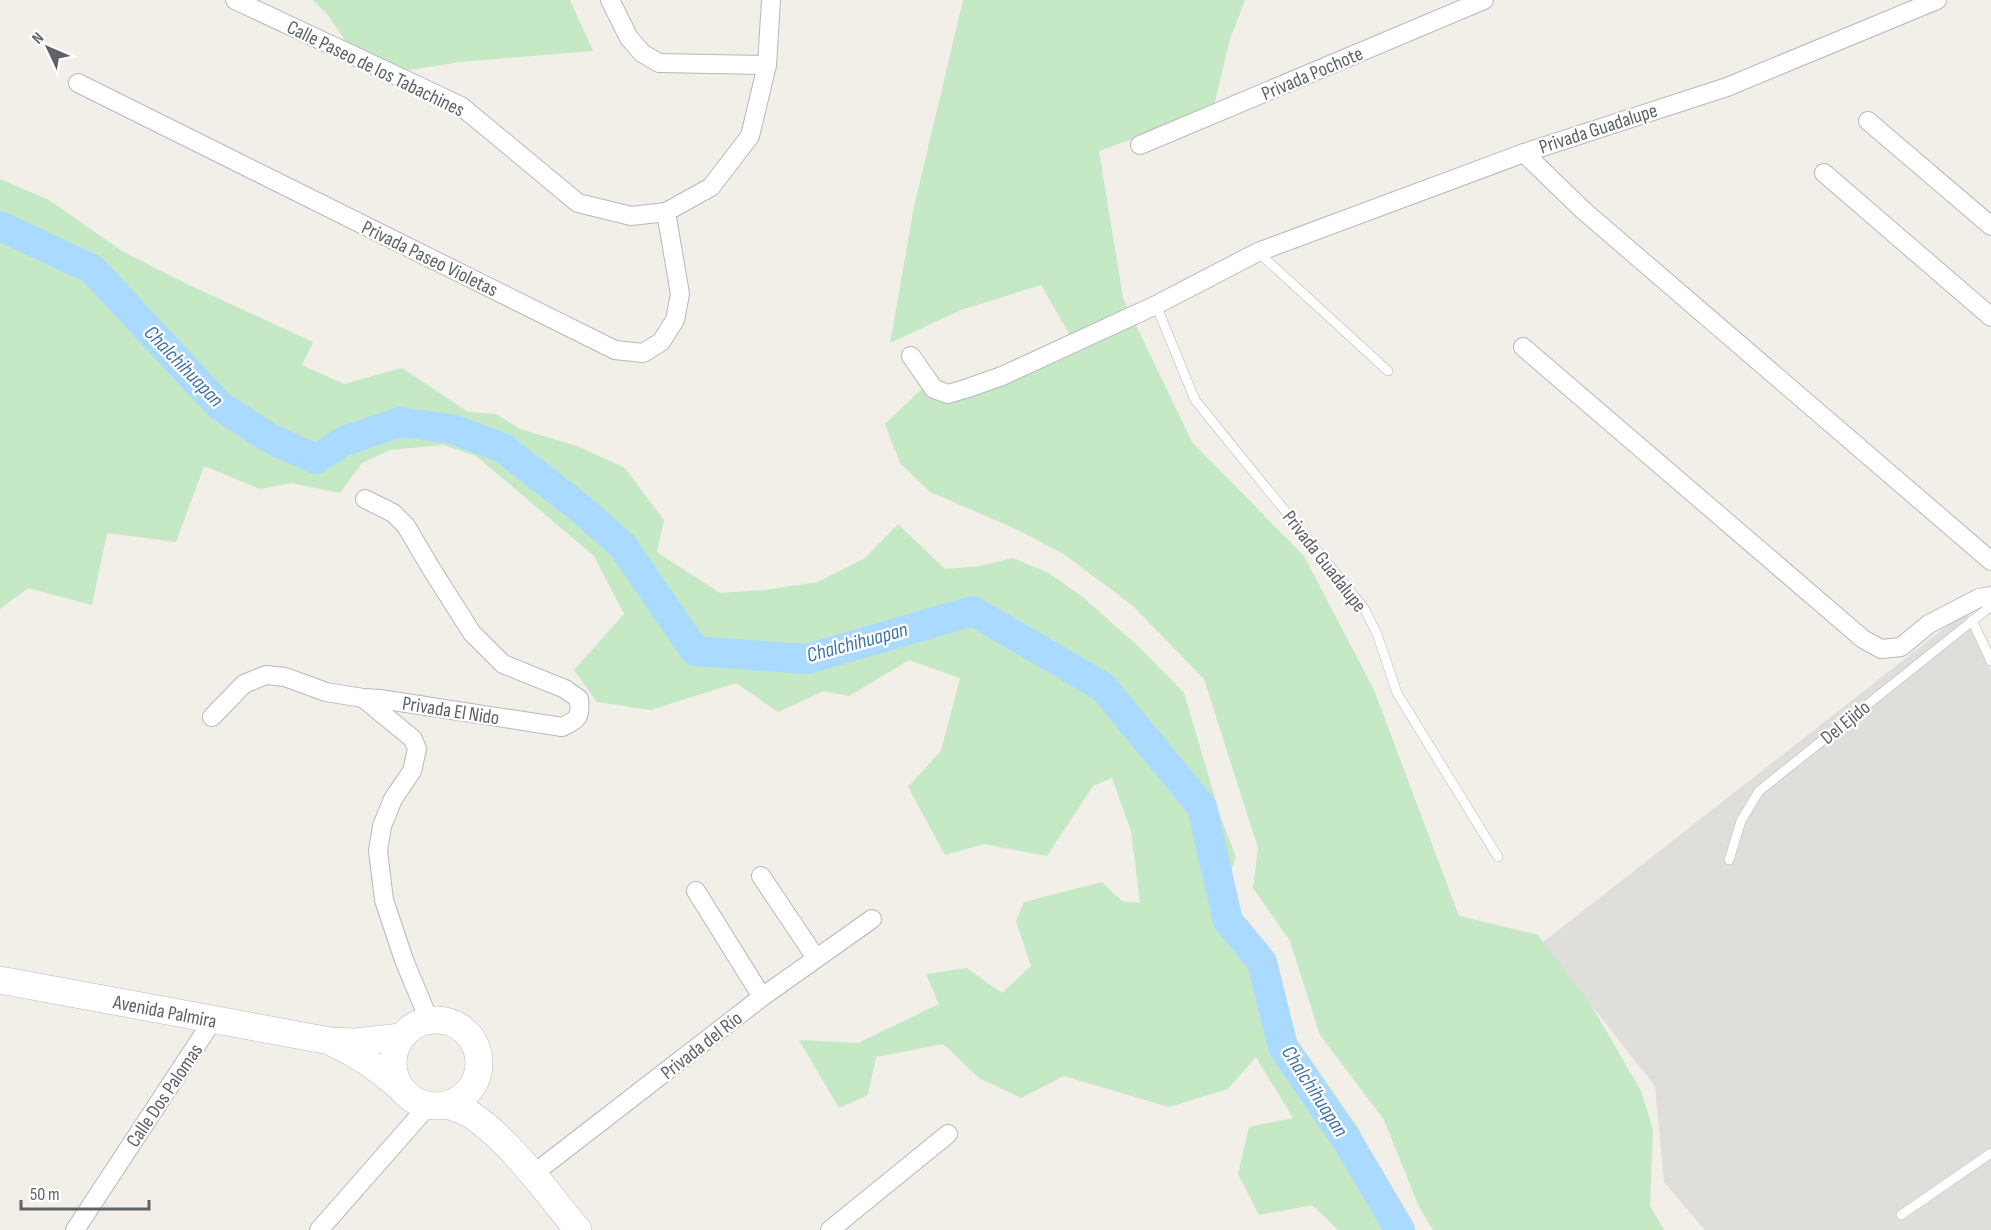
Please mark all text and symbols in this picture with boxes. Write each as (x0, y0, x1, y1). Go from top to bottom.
street label: Calle Paseo de los Tabachines (283, 15, 468, 122)
north arrow (18, 18, 78, 78)
text: N (28, 29, 48, 48)
street label: Privada Pochote (1258, 42, 1367, 106)
street label: Privada Guadalupe (1536, 99, 1660, 159)
street label: Privada Paseo Violetas (358, 216, 502, 302)
water label: Chalchihuapan (139, 320, 229, 412)
street label: Privada Guadalupe (1277, 506, 1371, 617)
water label: Chalchihuapan (804, 617, 911, 668)
street label: Privada El Nido (401, 691, 501, 731)
street label: Del Ejido (1816, 696, 1875, 750)
street label: Avenida Palmira (110, 990, 219, 1034)
street label: Privada del Río (656, 1007, 747, 1085)
street label: Calle Dos Palomas (121, 1039, 208, 1152)
water label: Chalchihuapan (1276, 1041, 1353, 1142)
scale bar (21, 1173, 148, 1211)
text: 50 m (30, 1184, 60, 1205)

